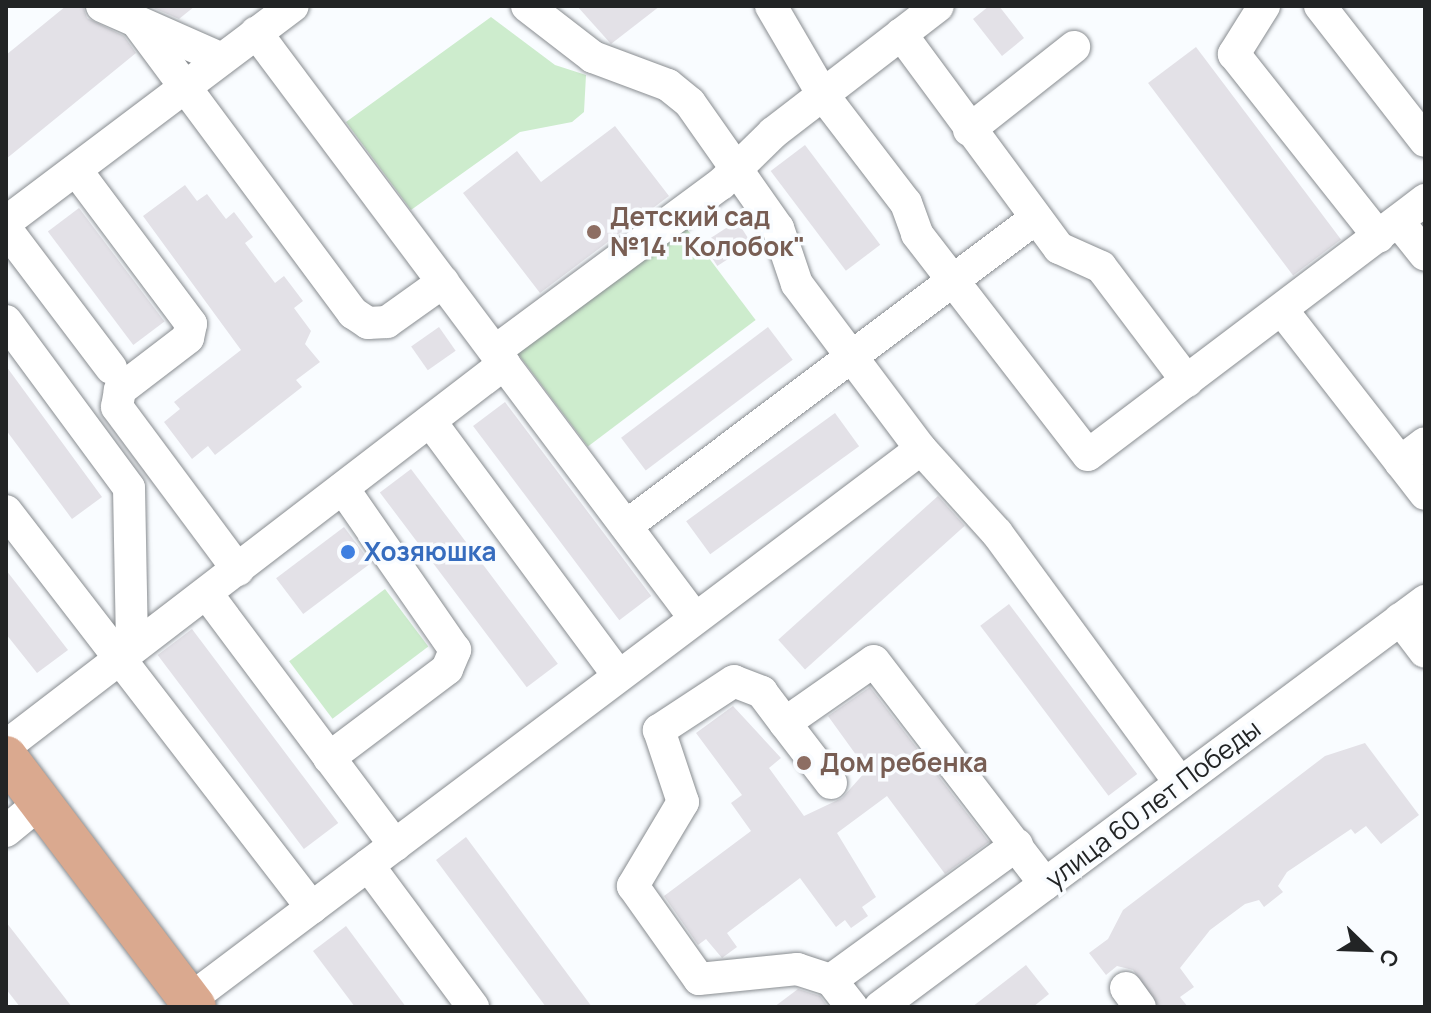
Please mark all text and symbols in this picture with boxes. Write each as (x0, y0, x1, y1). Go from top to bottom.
place label: Детский сад №14 "Колобок" (610, 201, 805, 262)
marker: Детский сад №14 "Колобок" (585, 223, 603, 241)
place label: Хозяюшка (364, 536, 496, 568)
marker: Хозяюшка (339, 543, 357, 561)
street label: улица 60 лет Победы (1039, 713, 1267, 895)
place label: Дом ребенка (820, 747, 988, 779)
marker: Дом ребенка (795, 754, 813, 772)
north arrow (1327, 909, 1407, 989)
text: С (1372, 945, 1406, 972)

